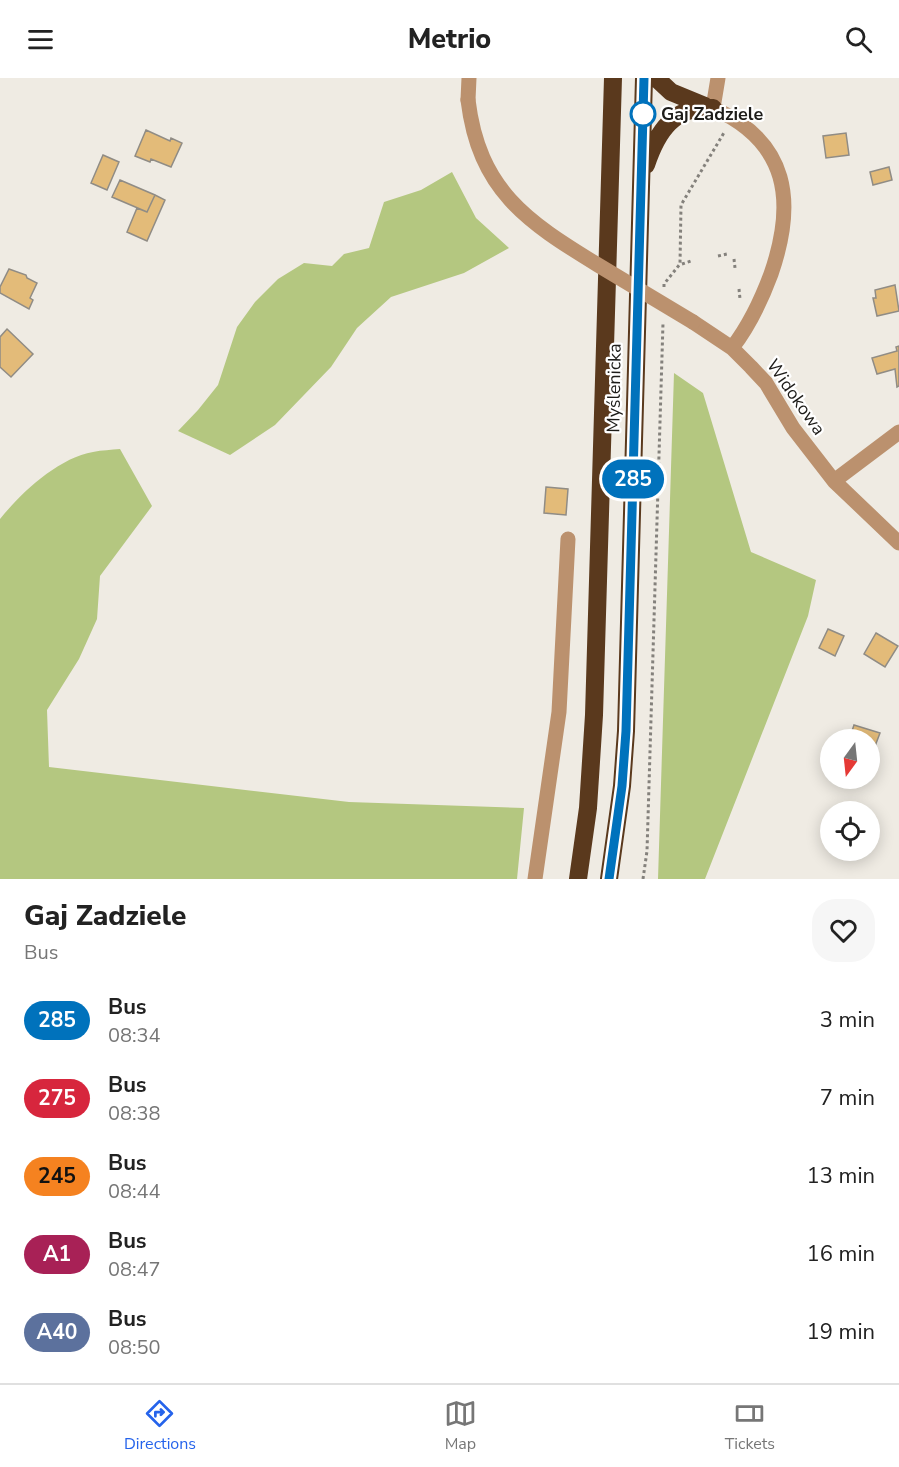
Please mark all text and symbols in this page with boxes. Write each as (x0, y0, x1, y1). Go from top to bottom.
text: Metrio (408, 21, 491, 58)
icon: menu (24, 23, 57, 56)
icon: search (842, 23, 875, 56)
marker: Gaj Zadziele (630, 101, 656, 127)
place label: Gaj Zadziele (661, 102, 764, 126)
street label: Myślenicka (601, 343, 627, 433)
street label: Widokowa (761, 354, 831, 440)
line badge: 285 (598, 460, 668, 498)
text: 285 (614, 465, 652, 493)
north arrow (820, 729, 880, 789)
map controls (820, 729, 880, 861)
button: locate (820, 801, 880, 861)
text: Gaj Zadziele (24, 897, 186, 935)
button: heart (812, 899, 875, 962)
text: Bus (24, 939, 58, 966)
text: Bus (108, 992, 147, 1022)
text: 3 min (820, 1005, 875, 1035)
text: 285 (38, 1006, 76, 1034)
text: 08:34 (108, 1022, 161, 1049)
text: Bus (108, 1070, 147, 1100)
text: 7 min (820, 1083, 875, 1113)
text: 275 (38, 1084, 76, 1112)
text: 08:38 (108, 1100, 161, 1127)
text: Bus (108, 1148, 147, 1178)
text: 13 min (807, 1161, 875, 1191)
text: 245 (38, 1162, 76, 1190)
text: 08:44 (108, 1178, 161, 1205)
text: Bus (108, 1226, 147, 1256)
text: 16 min (807, 1239, 875, 1269)
text: A1 (43, 1240, 71, 1268)
text: 08:47 (108, 1256, 161, 1283)
text: Bus (108, 1304, 147, 1334)
text: 19 min (807, 1317, 875, 1347)
text: A40 (37, 1318, 77, 1346)
text: 08:50 (108, 1334, 161, 1361)
tab: Directions (124, 1397, 196, 1455)
tab: Map (444, 1397, 477, 1455)
tab: Tickets (725, 1397, 775, 1455)

